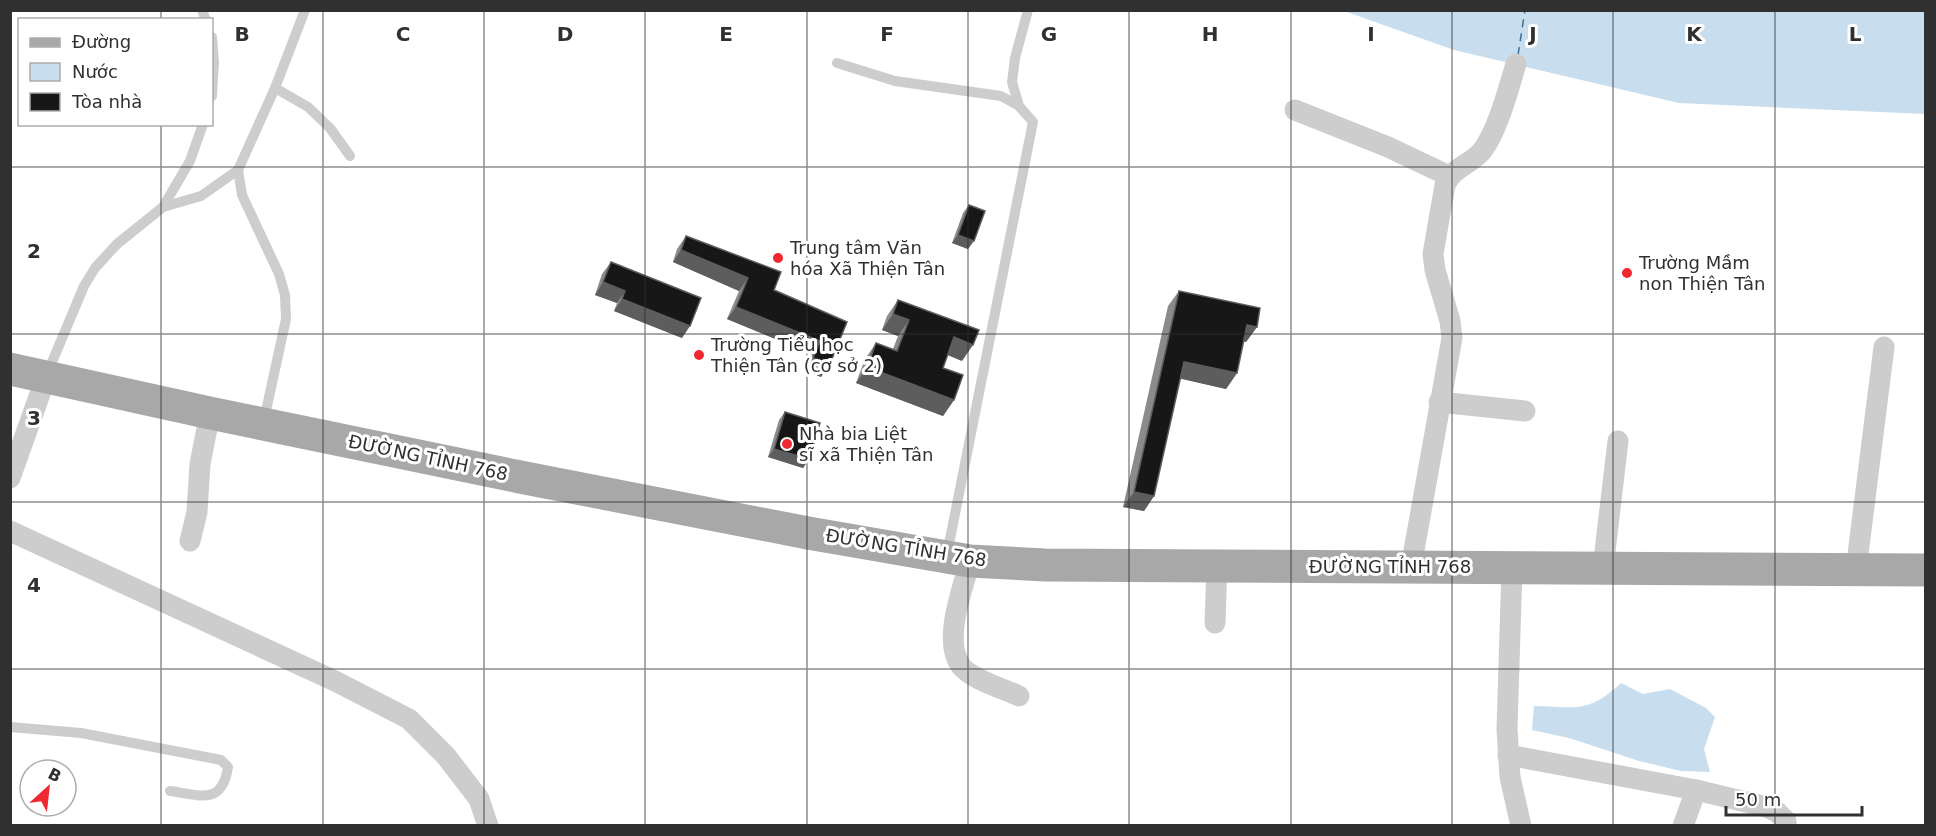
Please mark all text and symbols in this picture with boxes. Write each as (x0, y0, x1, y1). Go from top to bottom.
legend (18, 18, 213, 126)
text: B (234, 22, 250, 46)
text: C (396, 22, 410, 46)
text: D (557, 22, 573, 46)
text: E (719, 22, 733, 46)
text: F (880, 22, 894, 46)
text: G (1041, 22, 1057, 46)
text: H (1202, 22, 1218, 46)
text: I (1367, 22, 1375, 46)
text: J (1527, 22, 1537, 46)
text: K (1686, 22, 1703, 46)
text: L (1849, 22, 1862, 46)
text: Đường (72, 31, 131, 52)
text: Nước (72, 61, 118, 82)
text: Tòa nhà (71, 91, 142, 112)
place label: Trung tâm Văn hóa Xã Thiện Tân (789, 237, 945, 279)
text: 2 (27, 239, 41, 263)
marker: Trung tâm Văn hóa Xã Thiện Tân (771, 251, 785, 265)
place label: Trường Mầm non Thiện Tân (1638, 252, 1766, 294)
marker: Trường Mầm non Thiện Tân (1620, 266, 1634, 280)
place label: Trường Tiểu học Thiện Tân (cơ sở 2) (710, 334, 882, 376)
marker: Trường Tiểu học Thiện Tân (cơ sở 2) (692, 348, 706, 362)
text: 3 (27, 406, 41, 430)
place label: Nhà bia Liệt sĩ xã Thiện Tân (799, 423, 933, 465)
street label: ĐƯỜNG TỈNH 768 (347, 429, 510, 485)
marker: Nhà bia Liệt sĩ xã Thiện Tân (780, 437, 794, 451)
street label: ĐƯỜNG TỈNH 768 (824, 523, 988, 571)
street label: ĐƯỜNG TỈNH 768 (1309, 555, 1471, 577)
text: 4 (27, 573, 41, 597)
north arrow (18, 758, 78, 818)
text: B (45, 764, 64, 786)
scale bar (1726, 779, 1862, 817)
text: 50 m (1735, 789, 1781, 810)

